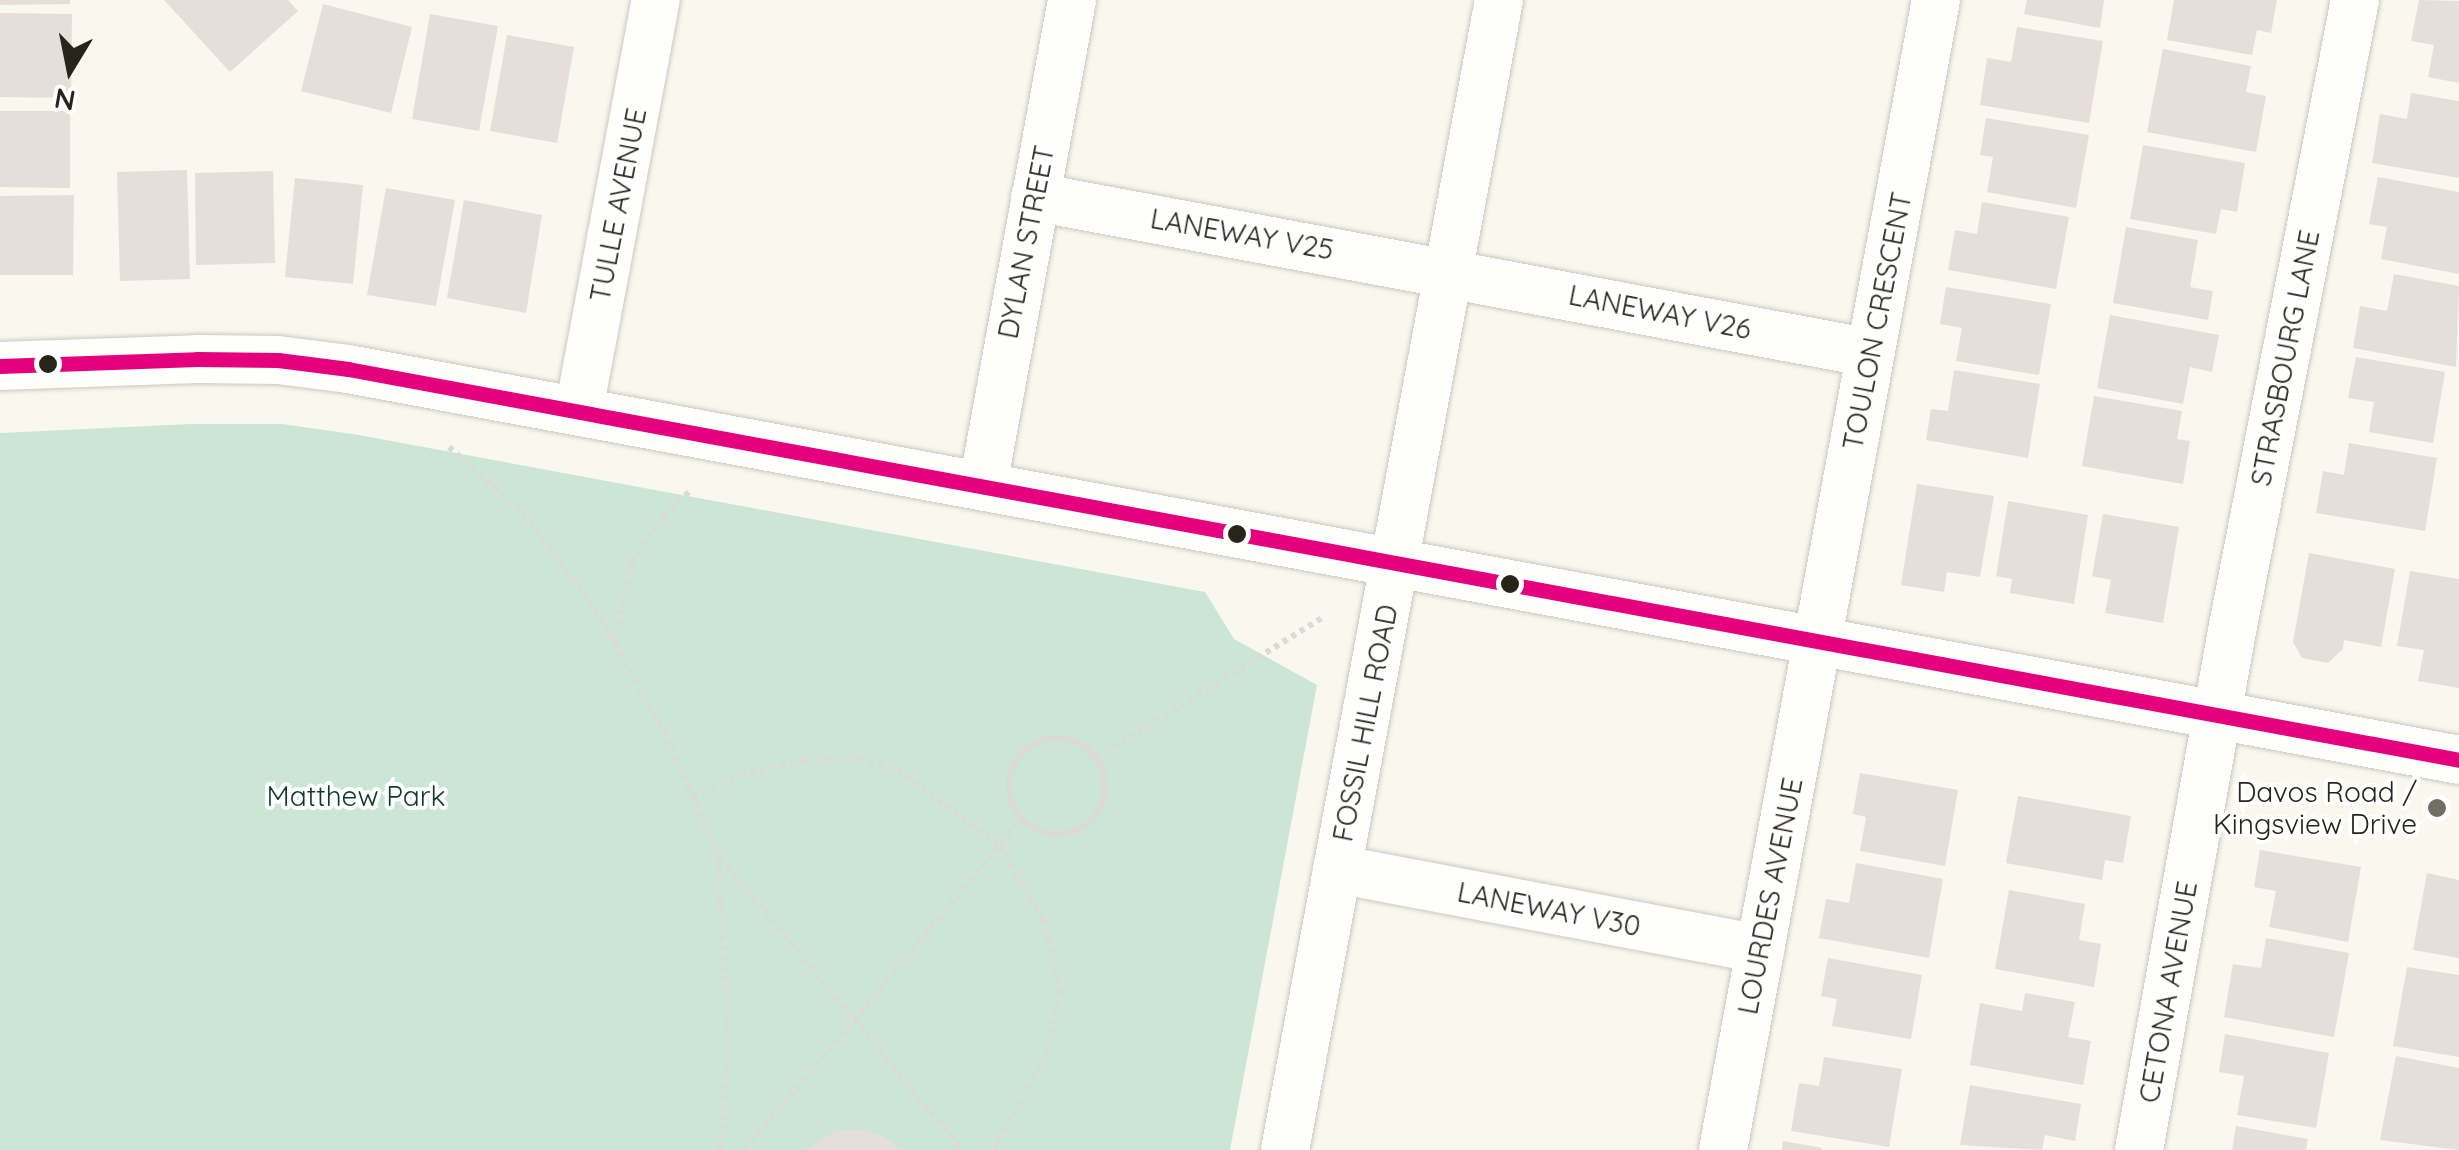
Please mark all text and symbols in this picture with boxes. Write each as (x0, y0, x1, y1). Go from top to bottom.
north arrow (20, 20, 120, 120)
text: N (52, 81, 78, 119)
street label: TULLE AVENUE (583, 105, 653, 305)
street label: DYLAN STREET (991, 142, 1061, 342)
street label: TOULON CRESCENT (1836, 189, 1918, 453)
street label: LANEWAY V25 (1148, 201, 1336, 267)
street label: STRASBOURG LANE (2244, 227, 2326, 489)
street label: LANEWAY V26 (1566, 278, 1754, 346)
unlabelled marker (38, 354, 58, 374)
unlabelled marker (1227, 524, 1247, 544)
unlabelled marker (1500, 574, 1520, 594)
street label: FOSSIL HILL ROAD (1326, 602, 1404, 844)
street label: LOURDES AVENUE (1731, 775, 1809, 1017)
place label: Davos Road / Kingsview Drive (2213, 775, 2417, 841)
park label: Matthew Park (267, 779, 445, 813)
marker: Davos Road / Kingsview Drive (2426, 797, 2448, 819)
street label: LANEWAY V30 (1455, 875, 1643, 943)
street label: CETONA AVENUE (2132, 879, 2204, 1105)

